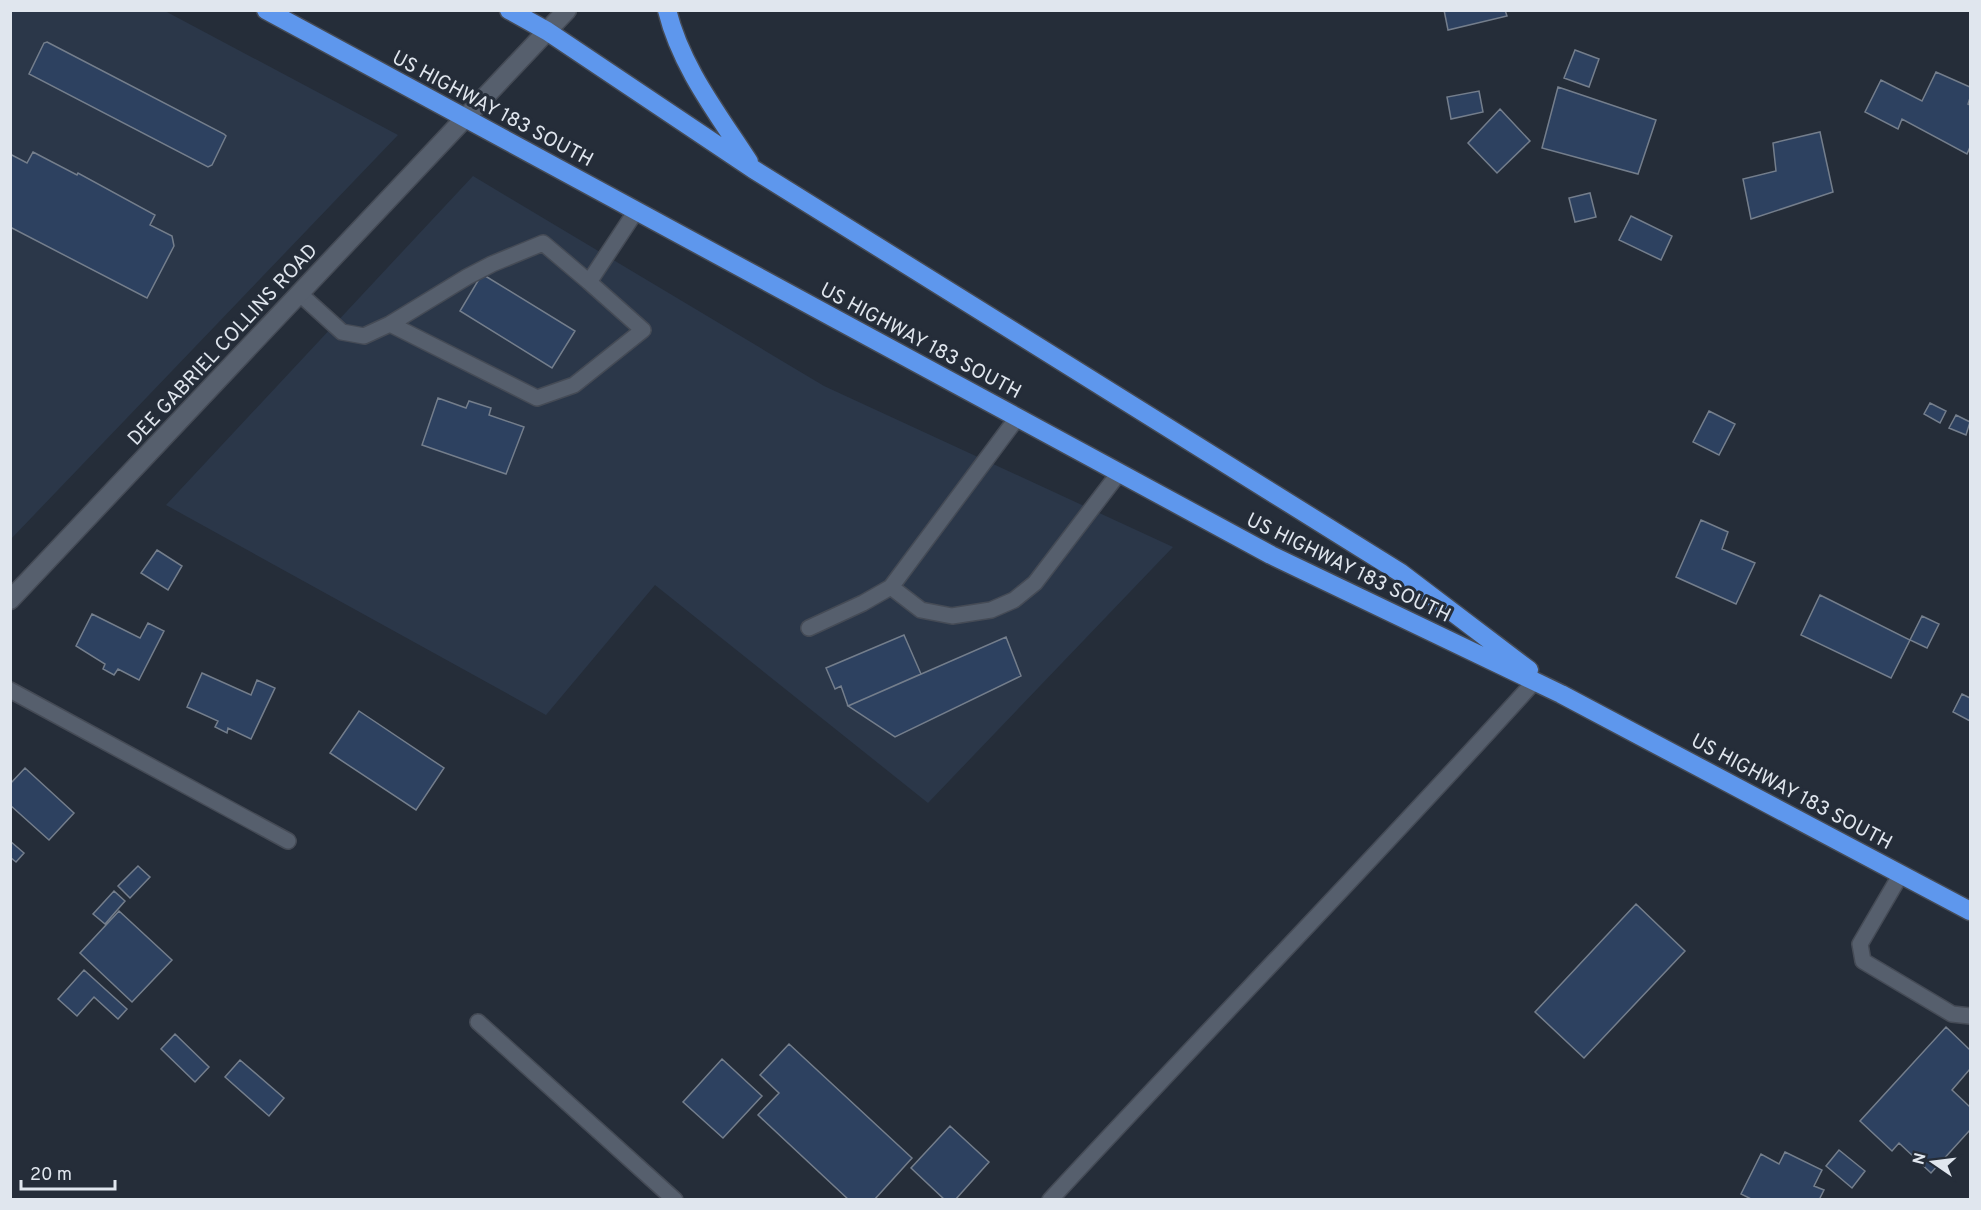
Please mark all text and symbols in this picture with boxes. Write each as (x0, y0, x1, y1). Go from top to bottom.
street label: US HIGHWAY 183 SOUTH (387, 46, 597, 174)
street label: DEE GABRIEL COLLINS ROAD (123, 239, 324, 452)
street label: US HIGHWAY 183 SOUTH (815, 278, 1025, 406)
street label: US HIGHWAY 183 SOUTH (1242, 508, 1455, 630)
street label: US HIGHWAY 183 SOUTH (1686, 729, 1896, 857)
north arrow (1903, 1132, 1963, 1192)
text: N (1909, 1151, 1931, 1167)
scale bar (21, 1153, 116, 1191)
text: 20 m (30, 1164, 72, 1187)

